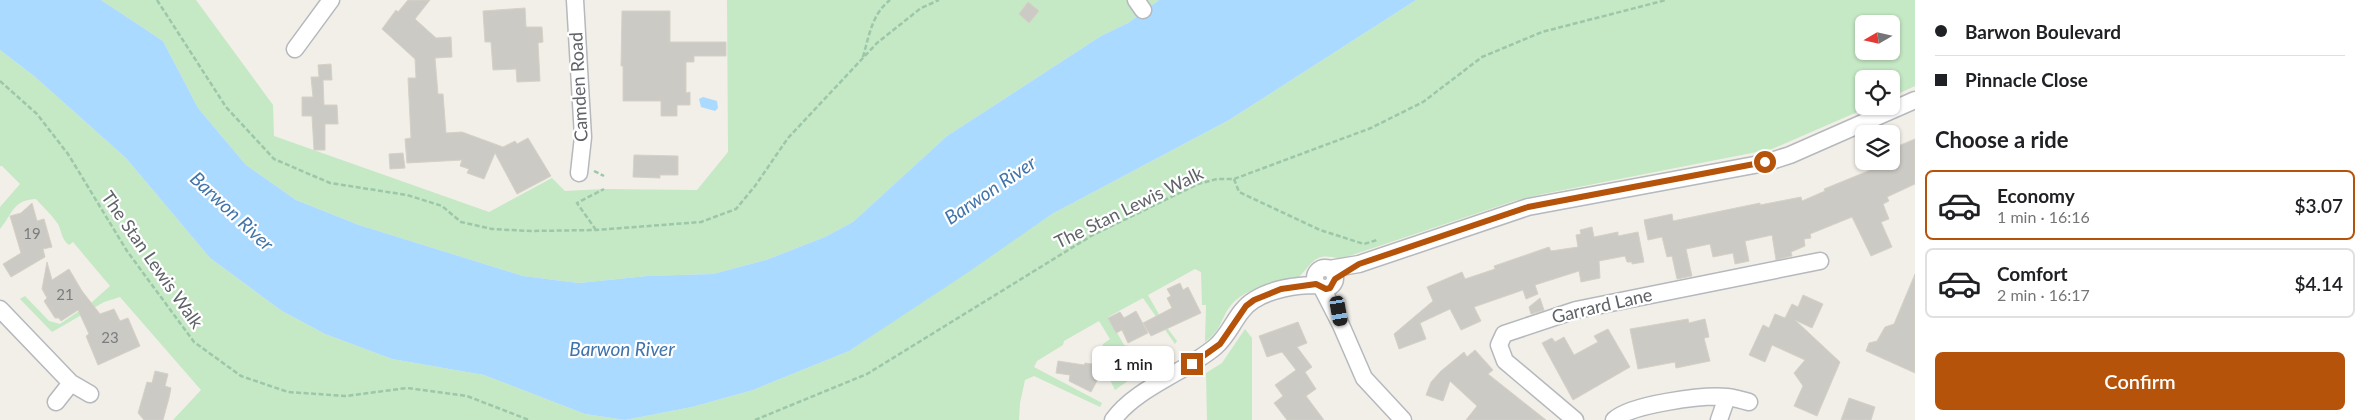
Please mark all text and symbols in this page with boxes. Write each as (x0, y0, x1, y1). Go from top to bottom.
north arrow (1855, 15, 1900, 60)
map controls (1855, 15, 1900, 170)
text: Barwon Boulevard (1965, 20, 2121, 43)
street label: Camden Road (564, 32, 592, 143)
text: Pinnacle Close (1965, 68, 2088, 91)
button: locate (1855, 70, 1900, 115)
button: layers (1855, 125, 1900, 170)
text: Choose a ride (1935, 126, 2069, 153)
water label: Barwon River (940, 150, 1040, 229)
route start (1754, 151, 1776, 173)
street label: The Stan Lewis Walk (1051, 161, 1207, 253)
water label: Barwon River (186, 166, 279, 255)
icon: car (1937, 183, 1982, 228)
text: Economy (1997, 184, 2075, 207)
street label: The Stan Lewis Walk (97, 187, 209, 333)
text: $3.07 (2294, 194, 2343, 217)
text: 1 min · 16:16 (1997, 207, 2090, 226)
house number: 19 (23, 224, 41, 242)
icon: car (1937, 261, 1982, 306)
text: Comfort (1997, 262, 2068, 285)
text: $4.14 (2294, 272, 2343, 295)
street label: Garrard Lane (1549, 283, 1654, 327)
house number: 21 (56, 285, 74, 303)
text: 2 min · 16:17 (1997, 285, 2090, 304)
car (1329, 295, 1348, 327)
house number: 23 (101, 328, 119, 346)
water label: Barwon River (569, 337, 675, 360)
callout: 1 min (1092, 346, 1174, 382)
button: Confirm (1935, 352, 2345, 410)
route end (1181, 353, 1203, 375)
text: 1 min (1113, 354, 1153, 373)

